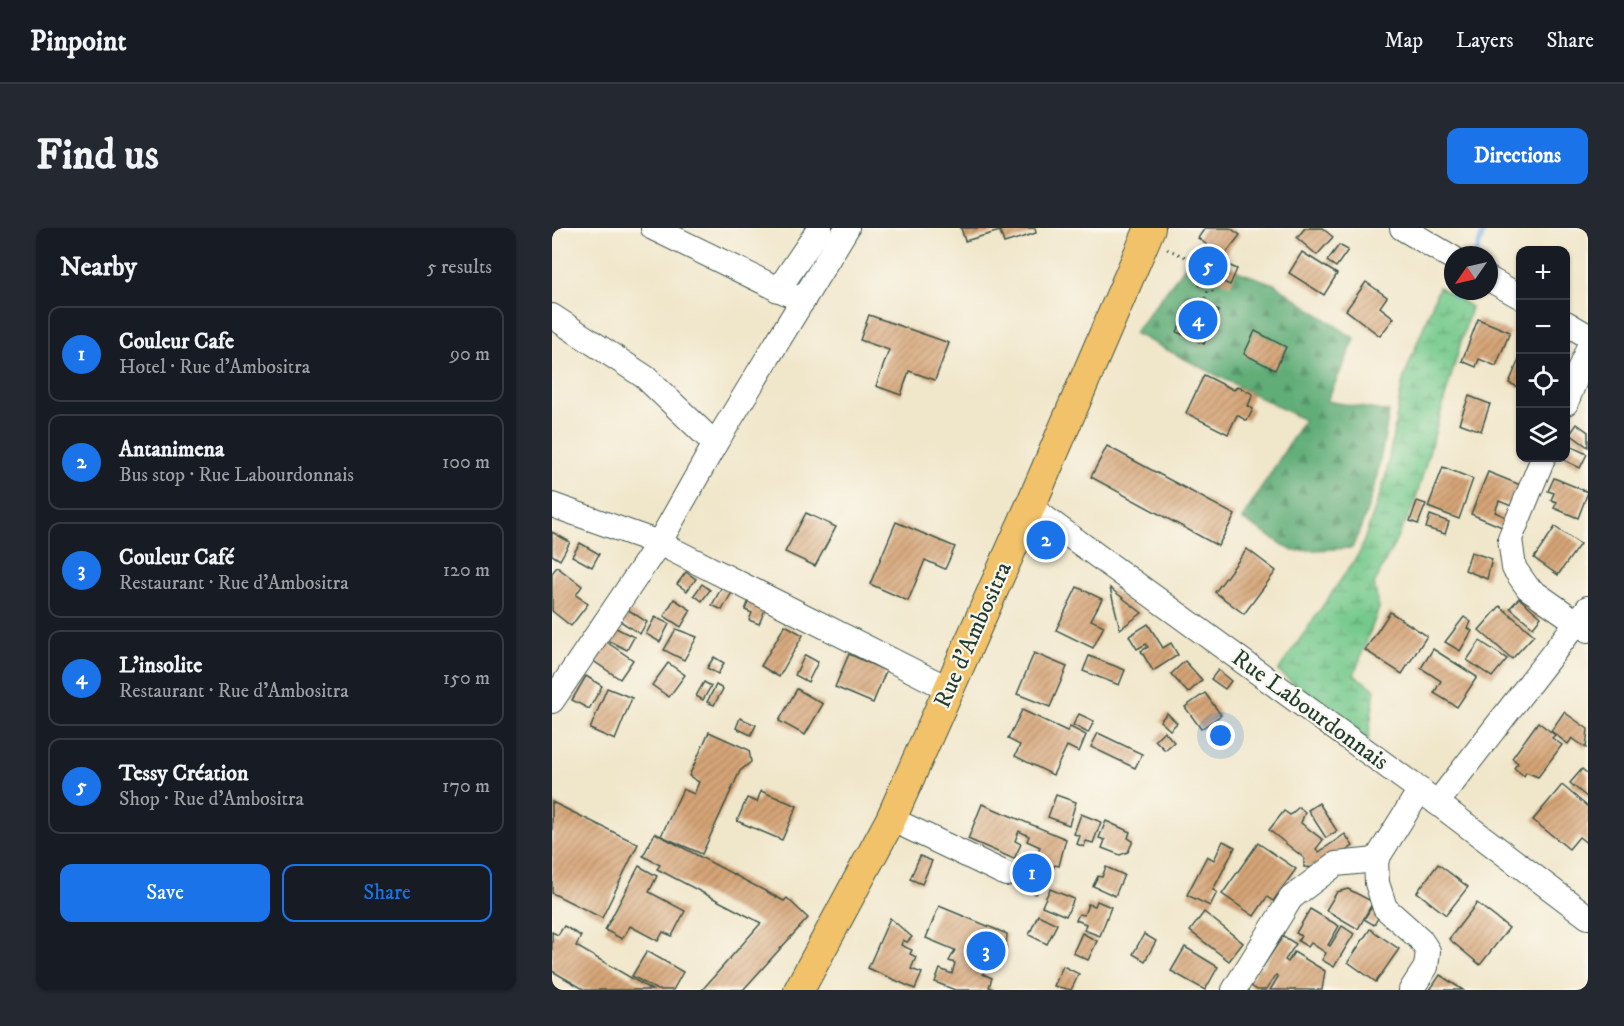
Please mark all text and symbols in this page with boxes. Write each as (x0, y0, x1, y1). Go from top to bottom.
text: Pinpoint (30, 24, 126, 59)
text: Map (1384, 28, 1423, 54)
text: Layers (1456, 28, 1514, 54)
text: Share (1547, 28, 1594, 54)
button: Directions (1447, 128, 1588, 184)
text: Find us (36, 130, 159, 182)
pin: 5 (1188, 243, 1228, 288)
north arrow (1444, 246, 1498, 300)
map controls (1516, 246, 1570, 462)
button: + (1516, 246, 1570, 300)
text: Nearby (60, 251, 137, 284)
text: 5 results (427, 255, 492, 280)
pin: 4 (1178, 298, 1218, 343)
button: − (1516, 300, 1570, 354)
text: Couleur Cafe (119, 328, 234, 355)
text: 1 (78, 342, 85, 367)
text: 90 m (450, 342, 490, 367)
button: locate (1516, 354, 1570, 408)
text: Hotel · Rue d'Ambositra (119, 355, 310, 380)
button: layers (1516, 408, 1570, 462)
text: Antanimena (119, 436, 224, 463)
text: 2 (77, 450, 86, 475)
text: 100 m (442, 450, 490, 475)
text: Bus stop · Rue Labourdonnais (119, 463, 354, 488)
pin: 2 (1026, 518, 1066, 562)
text: Couleur Café (119, 544, 234, 571)
street label: Rue d'Ambositra (927, 556, 1019, 713)
text: 3 (78, 558, 85, 583)
text: 120 m (443, 558, 490, 583)
text: Restaurant · Rue d'Ambositra (119, 571, 349, 596)
street label: Rue Labourdonnais (1226, 643, 1394, 777)
text: L'insolite (119, 652, 202, 679)
text: 4 (76, 666, 87, 691)
text: 150 m (443, 666, 490, 691)
text: Restaurant · Rue d'Ambositra (119, 679, 349, 704)
your location (1206, 721, 1235, 750)
text: Tessy Création (119, 760, 248, 787)
text: 5 (77, 774, 86, 799)
text: 170 m (442, 774, 490, 799)
text: Shop · Rue d'Ambositra (119, 787, 304, 812)
pin: 1 (1012, 850, 1052, 896)
button: Save (60, 864, 270, 922)
button: Share (282, 864, 492, 922)
pin: 3 (966, 928, 1006, 974)

